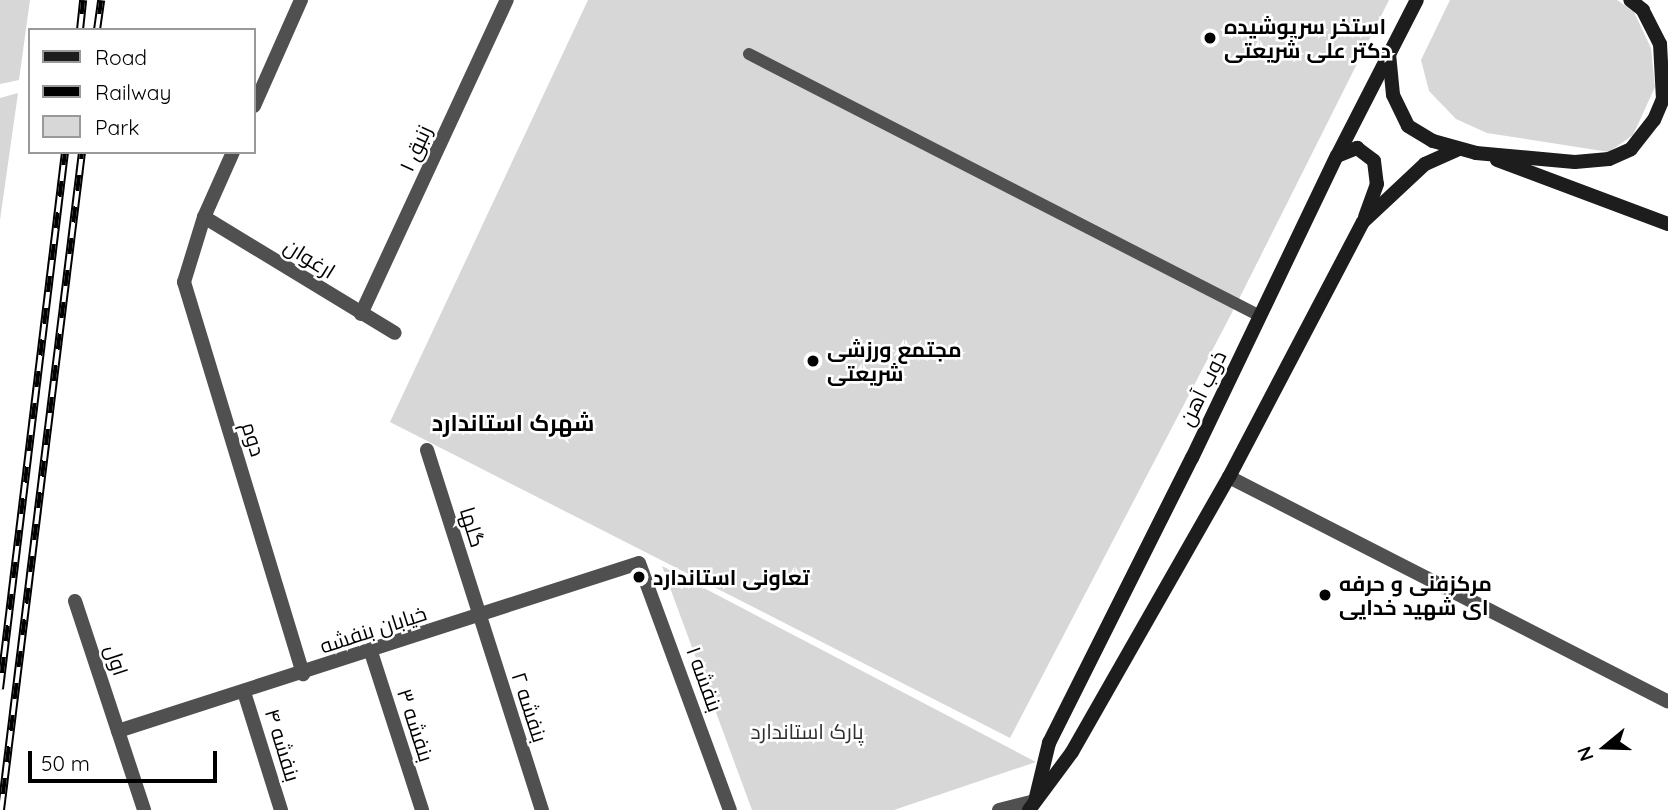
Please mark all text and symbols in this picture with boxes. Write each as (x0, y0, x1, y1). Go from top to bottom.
place label: استخر سرپوشیده دکتر علی شریعتی (1224, 13, 1391, 63)
legend (28, 28, 256, 154)
marker: استخر سرپوشیده دکتر علی شریعتی (1202, 30, 1218, 46)
text: Road (95, 44, 147, 70)
text: Railway (95, 79, 171, 105)
text: Park (95, 114, 139, 140)
street label: زنبق ۱ (393, 121, 437, 175)
street label: ارغوان (280, 233, 340, 283)
place label: مجتمع ورزشی شریعتی (827, 336, 962, 386)
street label: ذوب آهن (1173, 346, 1231, 430)
marker: مجتمع ورزشی شریعتی (805, 353, 821, 369)
district label: شهرک استاندارد (432, 409, 594, 437)
street label: دوم (237, 419, 271, 459)
street label: گلها (455, 504, 491, 550)
place label: تعاونی استاندارد (653, 564, 809, 590)
marker: تعاونی استاندارد (631, 569, 647, 585)
place label: مرکزفنی و حرفه ای شهید خدایی (1339, 570, 1492, 620)
marker: مرکزفنی و حرفه ای شهید خدایی (1317, 587, 1333, 603)
street label: خیابان بنفشه (316, 600, 430, 658)
street label: اول (100, 641, 134, 679)
street label: بنفشه ۱ (682, 643, 728, 715)
street label: بنفشه ۲ (507, 669, 553, 745)
street label: بنفشه ۳ (392, 685, 440, 765)
street label: بنفشه ۴ (260, 705, 306, 785)
north arrow (1570, 712, 1640, 782)
park label: پارک استاندارد (750, 718, 864, 744)
scale bar (32, 736, 220, 780)
text: N (1572, 743, 1599, 764)
text: 50 m (41, 750, 90, 776)

